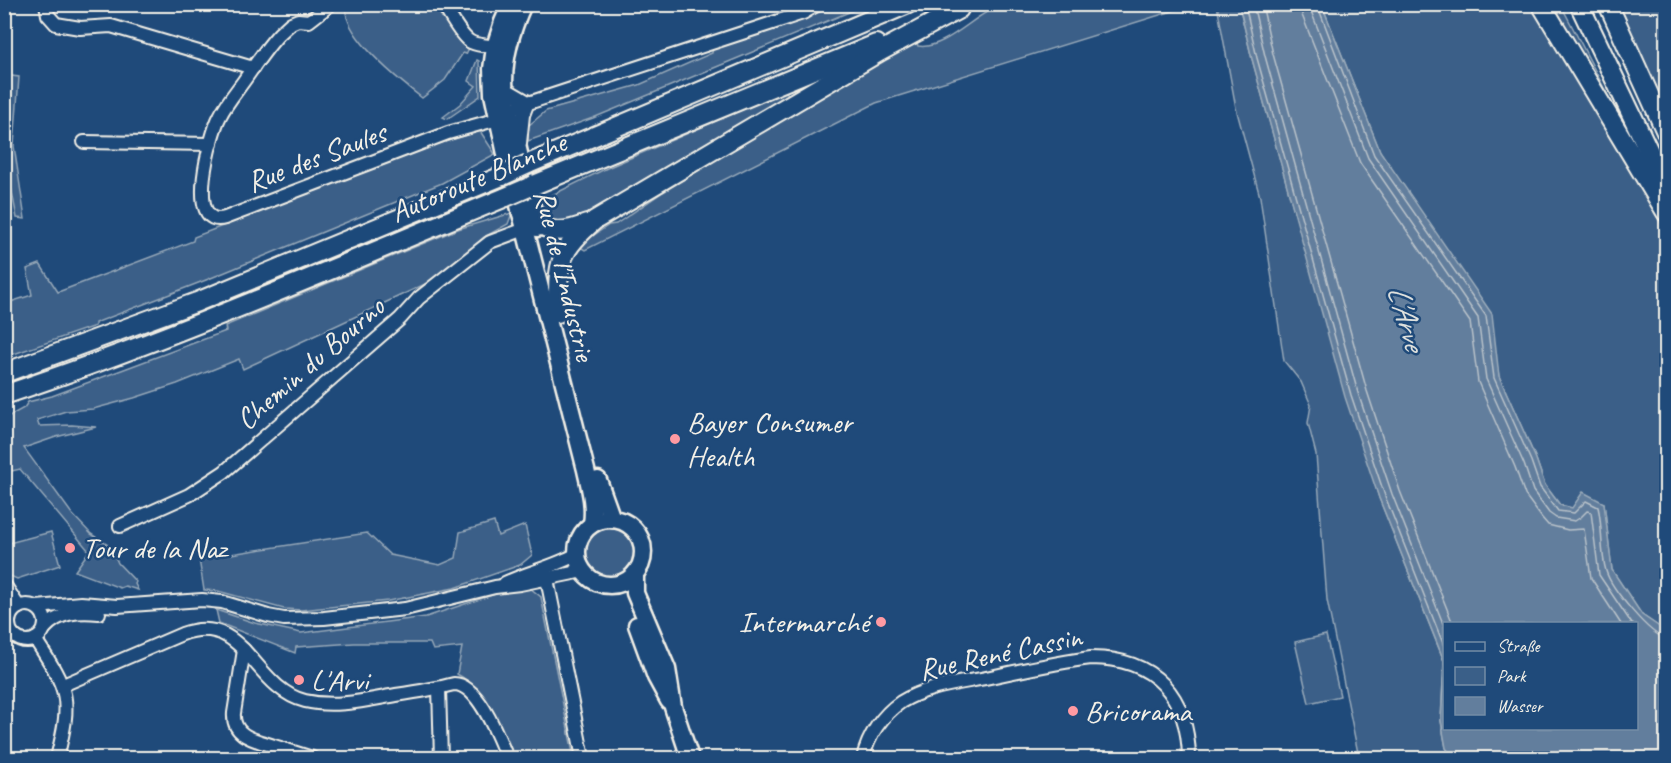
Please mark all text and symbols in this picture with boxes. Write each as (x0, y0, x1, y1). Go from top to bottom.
street label: Rue des Saules (241, 112, 393, 201)
street label: Autoroute Blanche (384, 122, 574, 231)
street label: Rue de l'Industrie (525, 185, 605, 367)
water label: L'Arve (1378, 280, 1437, 359)
street label: Chemin du Bourno (228, 287, 393, 438)
place label: Bayer Consumer Health (687, 403, 854, 475)
marker: Bayer Consumer Health (668, 432, 682, 446)
place label: Tour de la Naz (82, 529, 230, 567)
marker: Tour de la Naz (63, 541, 77, 555)
place label: Intermarché (739, 603, 873, 641)
marker: Intermarché (874, 615, 888, 629)
street label: Rue René Cassin (915, 617, 1086, 689)
legend (1443, 622, 1638, 730)
text: Straße (1497, 635, 1541, 657)
place label: L'Arvi (311, 661, 372, 699)
text: Park (1497, 665, 1527, 687)
marker: L'Arvi (292, 673, 306, 687)
place label: Bricorama (1085, 692, 1193, 730)
text: Wasser (1497, 695, 1544, 717)
marker: Bricorama (1066, 704, 1080, 718)

